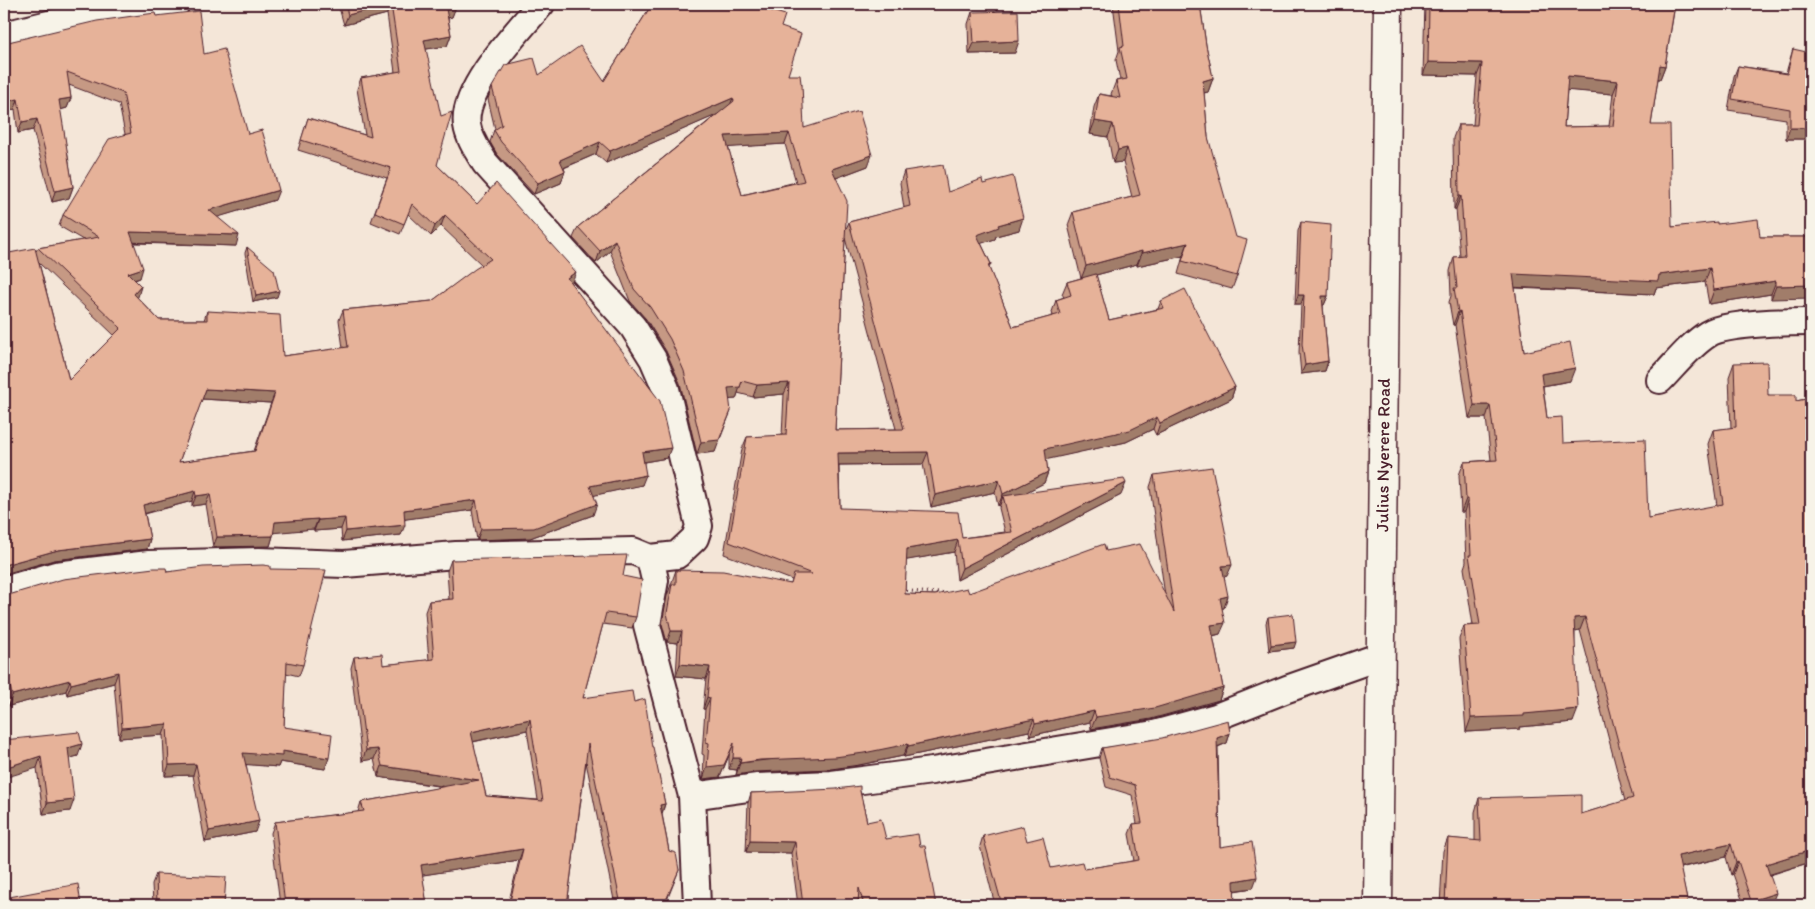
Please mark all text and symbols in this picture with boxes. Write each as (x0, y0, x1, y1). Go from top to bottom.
street label: Julius Nyerere Road (1371, 378, 1395, 532)

